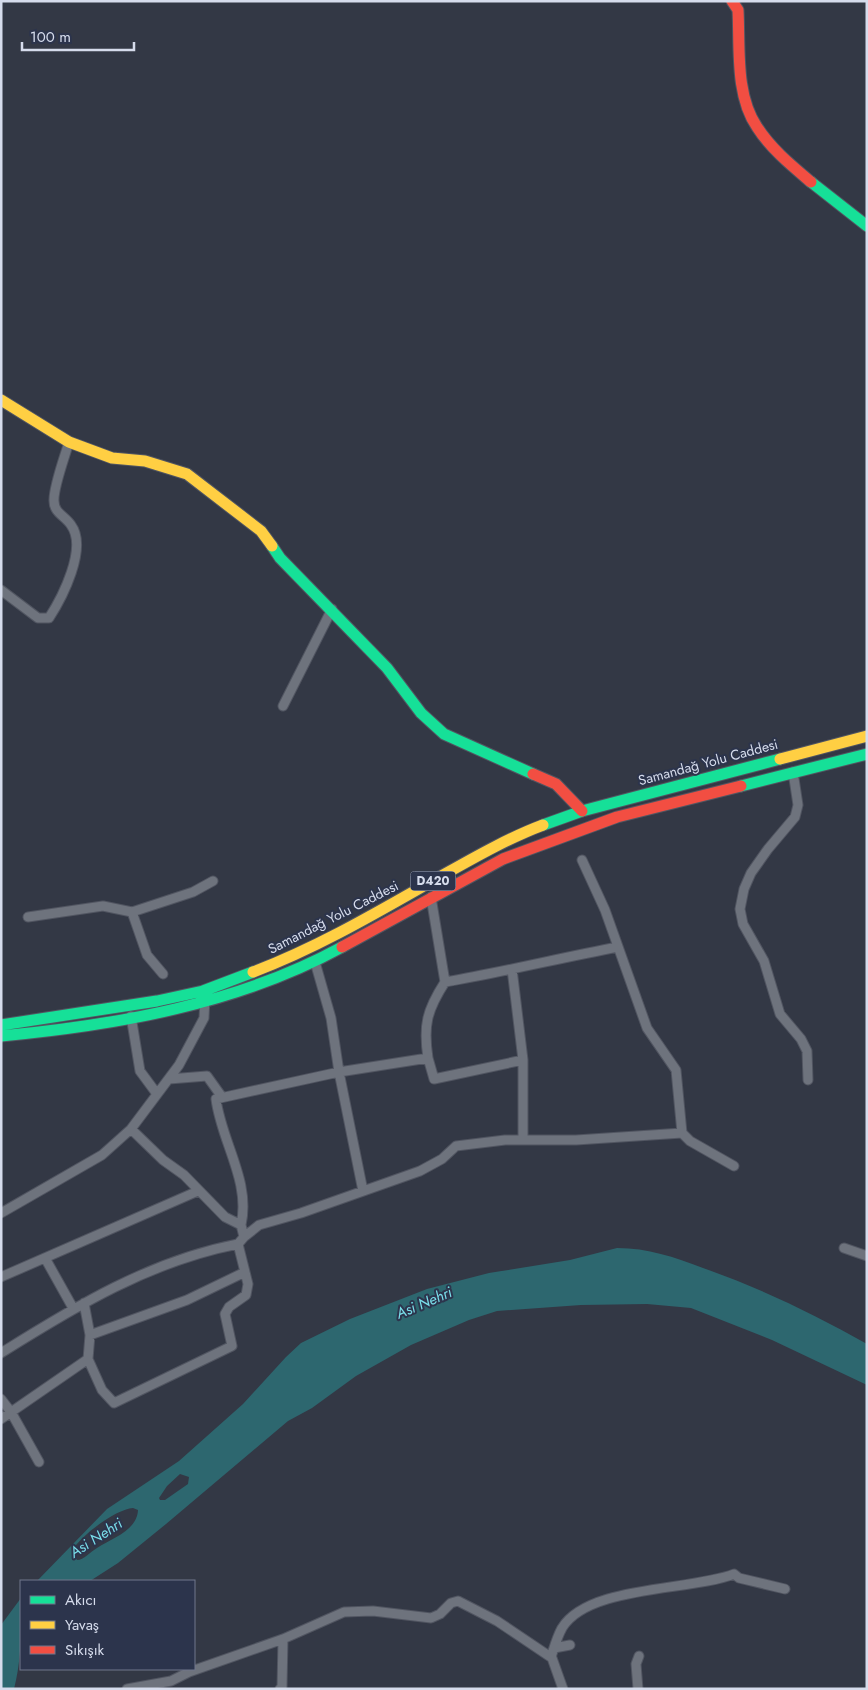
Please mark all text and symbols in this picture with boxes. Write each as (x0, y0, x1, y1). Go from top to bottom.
scale bar (22, 20, 135, 52)
text: 100 m (30, 26, 71, 48)
street label: Samandağ Yolu Caddesi (636, 734, 780, 790)
road number: D420 (410, 871, 456, 890)
street label: Samandağ Yolu Caddesi (264, 875, 402, 959)
water label: Asi Nehri (392, 1281, 456, 1325)
water label: Asi Nehri (64, 1513, 127, 1564)
legend (20, 1580, 195, 1670)
text: Akıcı (65, 1589, 96, 1611)
text: Yavaş (65, 1614, 99, 1636)
text: Sıkışık (65, 1639, 105, 1661)

